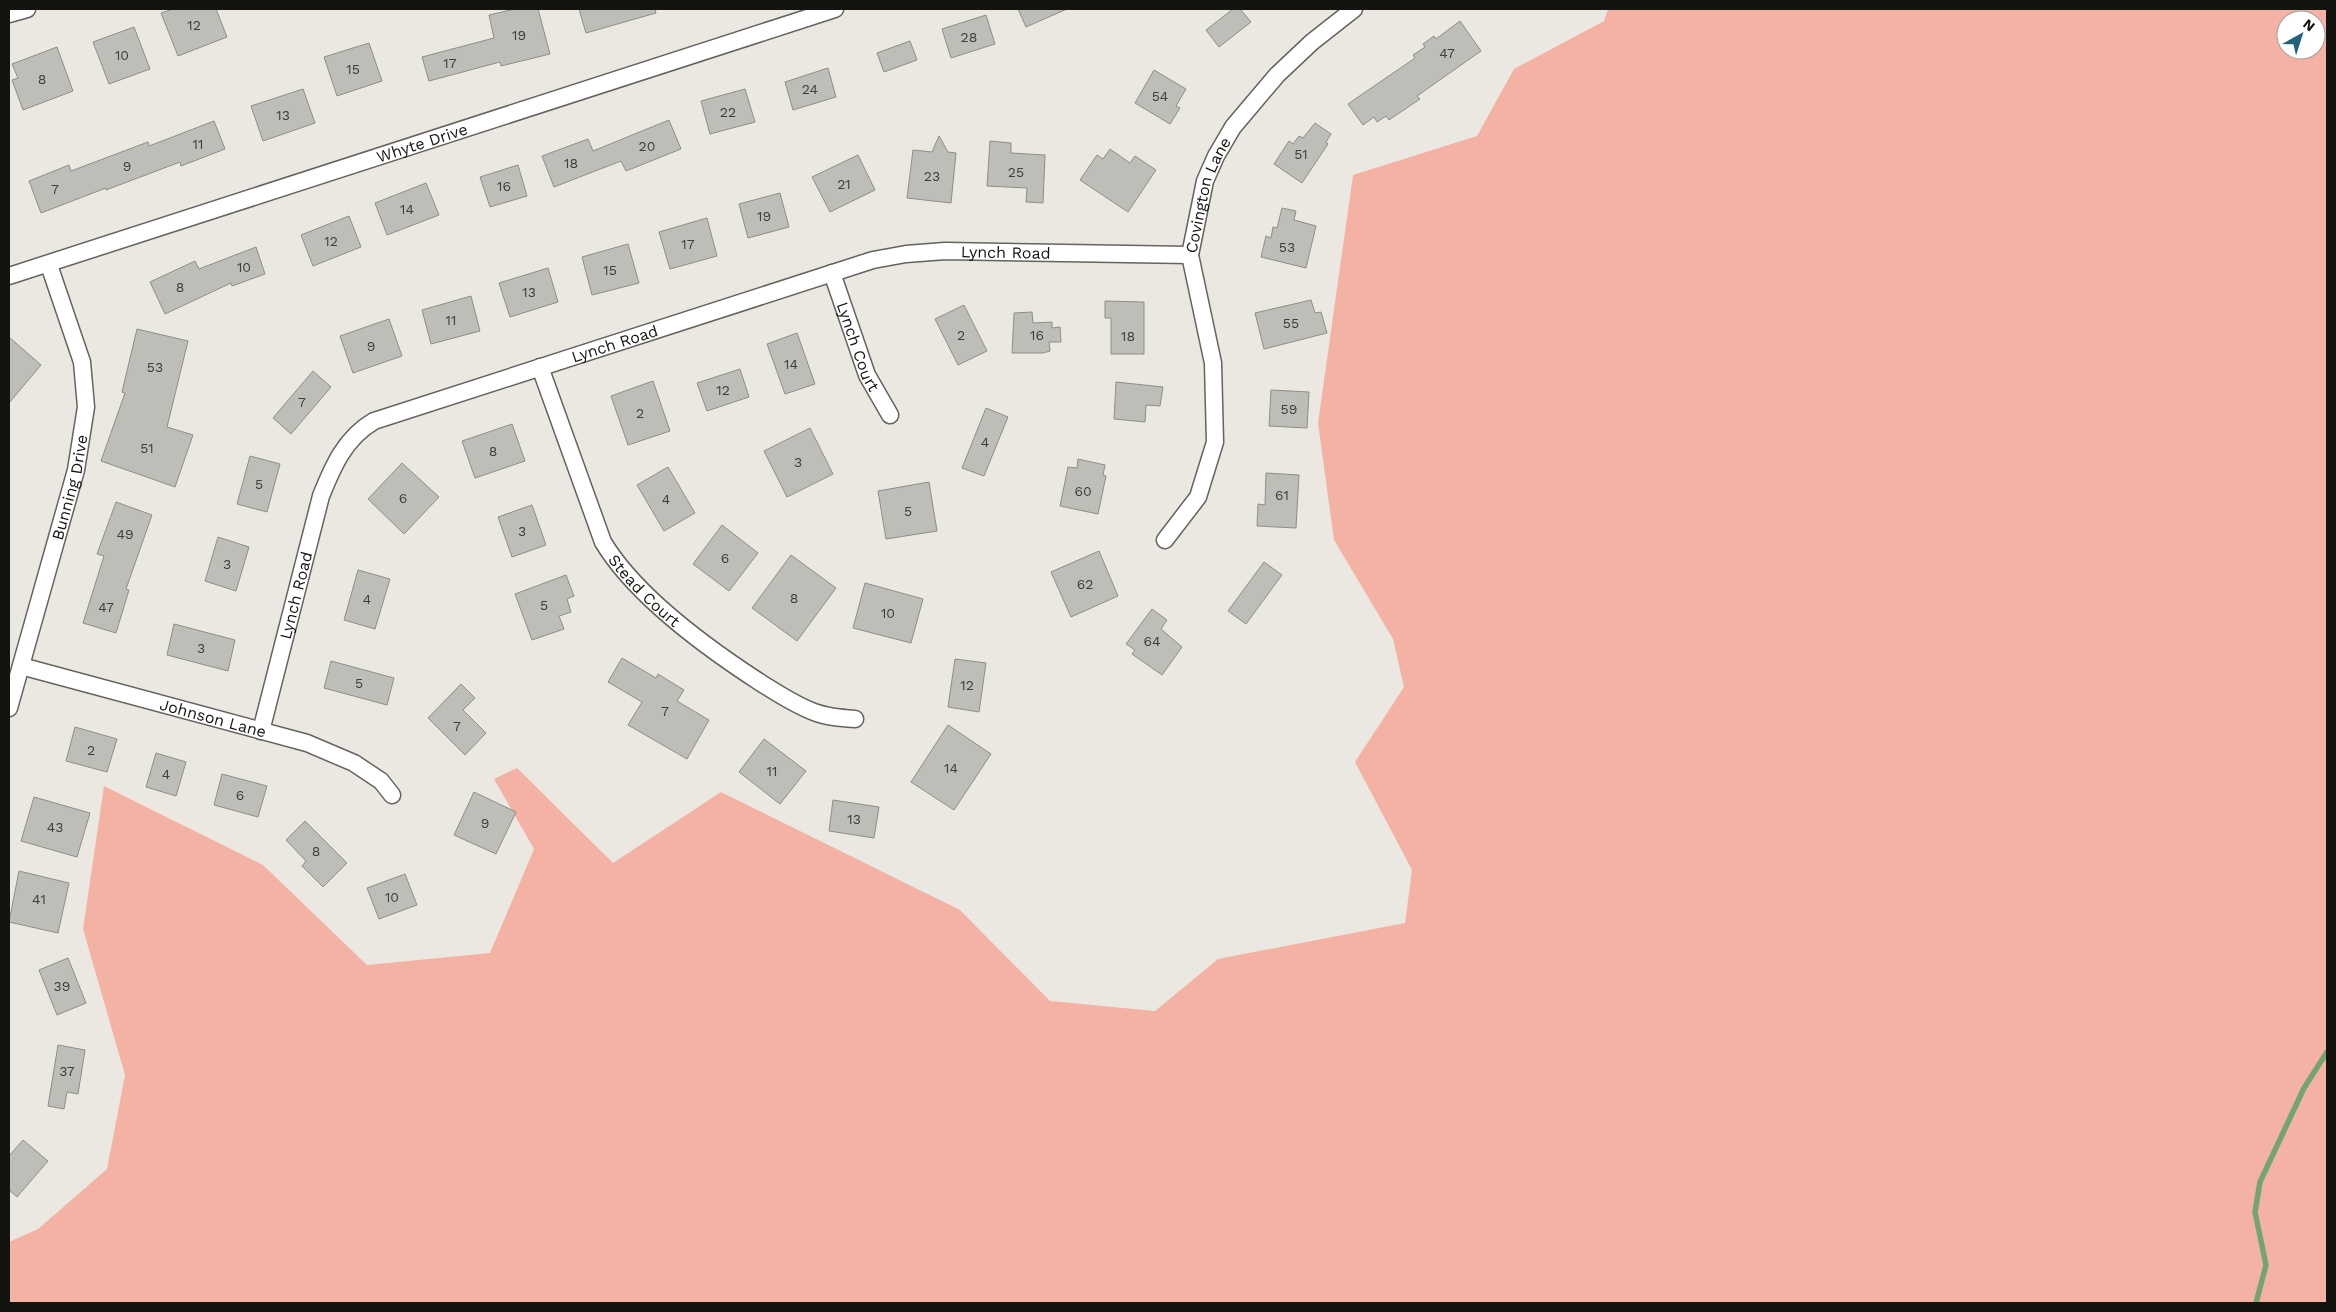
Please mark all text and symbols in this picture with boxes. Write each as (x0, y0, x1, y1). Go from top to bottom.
north arrow (2276, 10, 2326, 60)
text: N (2300, 15, 2318, 34)
house number: 12 (187, 17, 201, 33)
house number: 19 (512, 27, 526, 43)
house number: 28 (961, 29, 977, 45)
house number: 47 (1439, 45, 1455, 61)
house number: 10 (115, 47, 129, 63)
house number: 17 (443, 55, 457, 71)
house number: 15 (346, 61, 360, 77)
house number: 8 (38, 71, 46, 87)
house number: 24 (802, 81, 818, 97)
house number: 54 (1152, 88, 1168, 104)
house number: 22 (720, 104, 736, 120)
house number: 13 (276, 107, 290, 123)
street label: Whyte Drive (374, 119, 470, 166)
street label: Covington Lane (1181, 134, 1235, 255)
house number: 11 (193, 136, 203, 152)
house number: 20 (639, 138, 655, 154)
house number: 51 (1294, 146, 1308, 162)
house number: 18 (564, 155, 578, 171)
house number: 9 (123, 158, 131, 174)
house number: 25 (1008, 164, 1024, 180)
house number: 23 (924, 168, 940, 184)
house number: 21 (837, 176, 851, 192)
house number: 16 (497, 178, 511, 194)
house number: 7 (51, 181, 59, 197)
house number: 14 (400, 201, 414, 217)
house number: 19 (757, 208, 771, 224)
house number: 12 (324, 233, 338, 249)
house number: 17 (681, 236, 695, 252)
house number: 53 (1279, 239, 1295, 255)
street label: Lynch Road (961, 242, 1051, 262)
house number: 10 (237, 259, 251, 275)
house number: 15 (603, 262, 617, 278)
house number: 8 (176, 279, 184, 295)
house number: 13 (522, 284, 536, 300)
street label: Lynch Court (833, 299, 884, 395)
house number: 11 (446, 312, 456, 328)
house number: 55 (1283, 315, 1299, 331)
street label: Lynch Road (569, 321, 660, 366)
house number: 2 (957, 327, 965, 343)
house number: 16 (1030, 327, 1044, 343)
house number: 18 (1121, 328, 1135, 344)
house number: 9 (367, 338, 375, 354)
house number: 14 (784, 356, 798, 372)
house number: 53 (147, 359, 163, 375)
house number: 12 (716, 382, 730, 398)
house number: 7 (298, 394, 306, 410)
house number: 59 (1281, 401, 1297, 417)
house number: 2 (636, 405, 644, 421)
street label: Bunning Drive (47, 433, 91, 542)
house number: 4 (981, 434, 989, 450)
house number: 51 (140, 440, 154, 456)
house number: 8 (489, 443, 497, 459)
house number: 3 (794, 454, 802, 470)
house number: 5 (255, 476, 263, 492)
house number: 60 (1074, 483, 1092, 499)
house number: 61 (1275, 487, 1289, 503)
house number: 6 (399, 490, 407, 506)
house number: 4 (662, 491, 670, 507)
house number: 5 (904, 503, 912, 519)
house number: 3 (518, 523, 526, 539)
house number: 49 (116, 526, 134, 542)
street label: Lynch Road (275, 550, 316, 641)
street label: Stead Court (605, 550, 684, 631)
house number: 6 (721, 550, 729, 566)
house number: 3 (223, 556, 231, 572)
house number: 62 (1077, 576, 1093, 592)
house number: 8 (790, 590, 798, 606)
house number: 4 (363, 591, 371, 607)
house number: 5 (540, 597, 548, 613)
house number: 47 (98, 599, 114, 615)
house number: 10 (881, 605, 895, 621)
house number: 64 (1143, 633, 1161, 649)
house number: 3 (197, 640, 205, 656)
house number: 5 (355, 675, 363, 691)
house number: 12 (960, 677, 974, 693)
street label: Johnson Lane (158, 694, 269, 741)
house number: 7 (661, 703, 669, 719)
house number: 7 (453, 718, 461, 734)
house number: 2 (87, 742, 95, 758)
house number: 14 (944, 760, 958, 776)
house number: 11 (767, 763, 777, 779)
house number: 4 (162, 766, 170, 782)
house number: 6 (236, 787, 244, 803)
house number: 13 (847, 811, 861, 827)
house number: 9 (481, 815, 489, 831)
house number: 43 (47, 819, 63, 835)
house number: 8 (312, 843, 320, 859)
house number: 10 (385, 889, 399, 905)
house number: 41 (32, 891, 46, 907)
house number: 39 (54, 978, 70, 994)
house number: 37 (59, 1063, 75, 1079)

